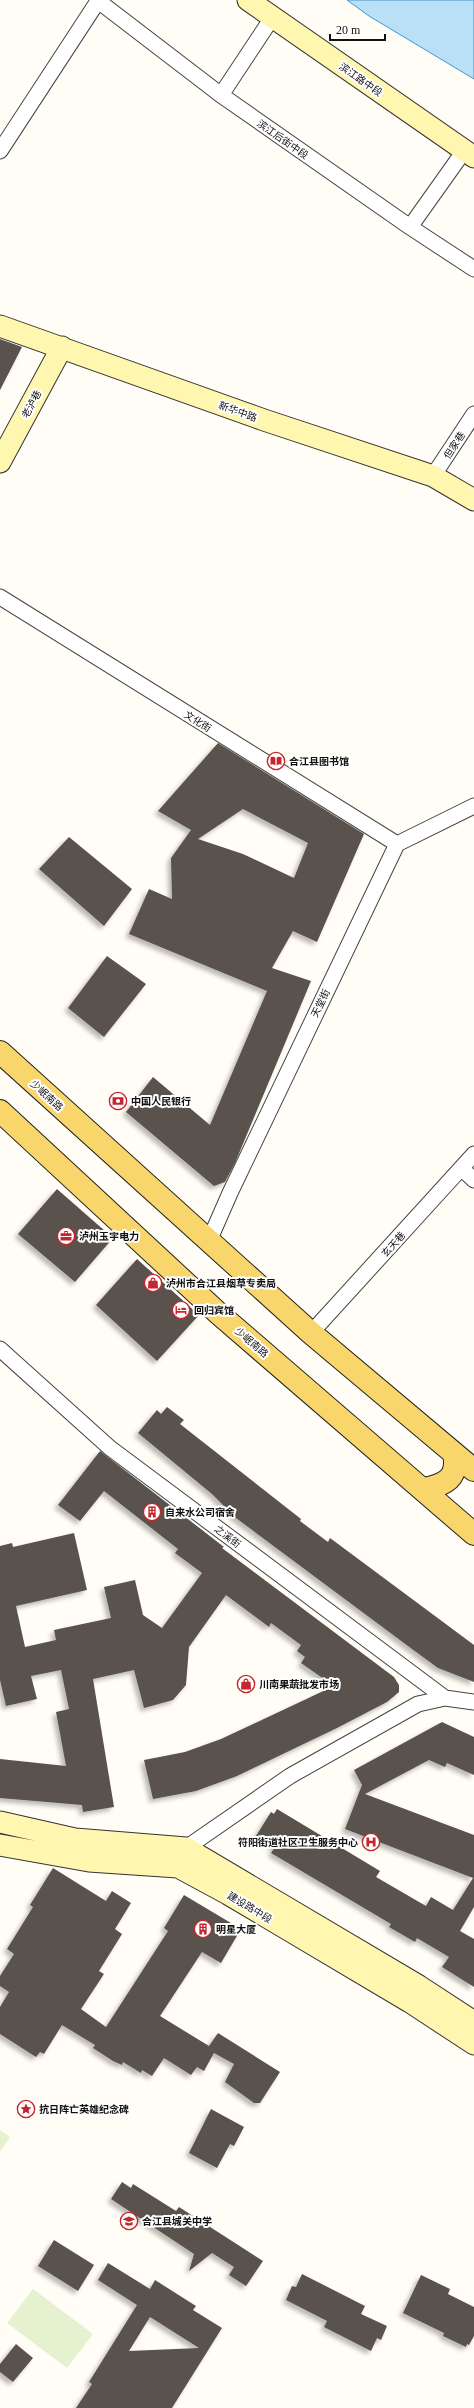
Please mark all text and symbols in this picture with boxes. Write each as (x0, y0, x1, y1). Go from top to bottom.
scale bar (330, 16, 385, 42)
text: 20 m (336, 23, 361, 37)
street label: 滨江路中段 (337, 61, 384, 98)
street label: 滨江后街中段 (255, 118, 310, 161)
street label: 老泸巷 (20, 388, 43, 420)
street label: 新华中路 (217, 399, 259, 423)
street label: 但家巷 (441, 430, 467, 461)
street label: 文化街 (182, 709, 213, 734)
library icon: 合江县图书馆 (266, 751, 286, 771)
place label: 合江县图书馆 (289, 756, 349, 767)
street label: 天堂街 (309, 987, 332, 1019)
street label: 少岷南路 (28, 1078, 65, 1113)
bank icon: 中国人民银行 (108, 1091, 128, 1111)
place label: 中国人民银行 (131, 1096, 191, 1107)
office icon: 泸州玉宇电力 (56, 1226, 76, 1246)
place label: 泸州玉宇电力 (79, 1230, 139, 1242)
street label: 玄天巷 (379, 1230, 407, 1259)
shop icon: 泸州市合江县烟草专卖局 (143, 1273, 163, 1293)
place label: 泸州市合江县烟草专卖局 (166, 1277, 276, 1289)
hotel icon: 回归宾馆 (171, 1300, 191, 1320)
place label: 回归宾馆 (194, 1305, 234, 1316)
street label: 少岷南路 (233, 1325, 270, 1360)
building icon: 自来水公司宿舍 (142, 1502, 162, 1522)
place label: 自来水公司宿舍 (165, 1507, 235, 1518)
street label: 之溪街 (212, 1523, 243, 1550)
shop icon: 川南果蔬批发市场 (236, 1674, 256, 1694)
place label: 川南果蔬批发市场 (259, 1679, 339, 1690)
hospital icon: 符阳街道社区卫生服务中心 (361, 1832, 381, 1852)
place label: 符阳街道社区卫生服务中心 (238, 1836, 358, 1848)
street label: 建设路中段 (225, 1890, 274, 1925)
building icon: 明星大厦 (193, 1919, 213, 1939)
place label: 明星大厦 (216, 1924, 256, 1935)
place icon: 抗日阵亡英雄纪念碑 (16, 2099, 36, 2119)
place label: 抗日阵亡英雄纪念碑 (39, 2103, 129, 2115)
school or university icon: 合江县城关中学 (119, 2211, 139, 2231)
place label: 合江县城关中学 (142, 2215, 212, 2227)

